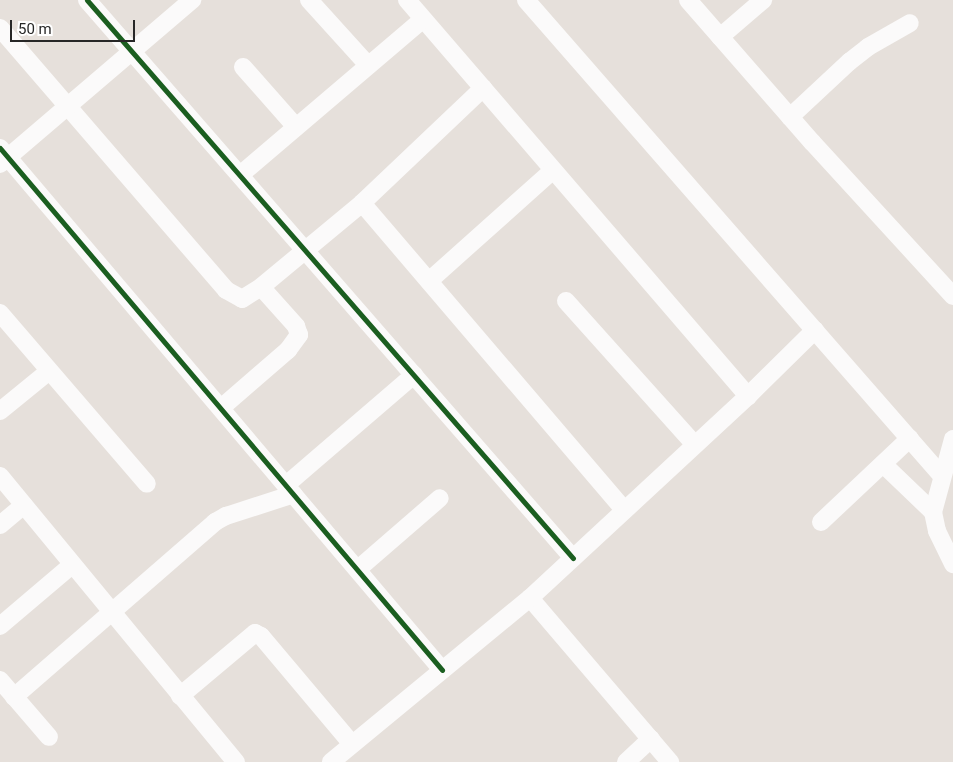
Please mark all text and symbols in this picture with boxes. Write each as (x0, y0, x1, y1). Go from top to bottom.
scale bar (12, 10, 138, 42)
text: 50 m (18, 20, 52, 38)

